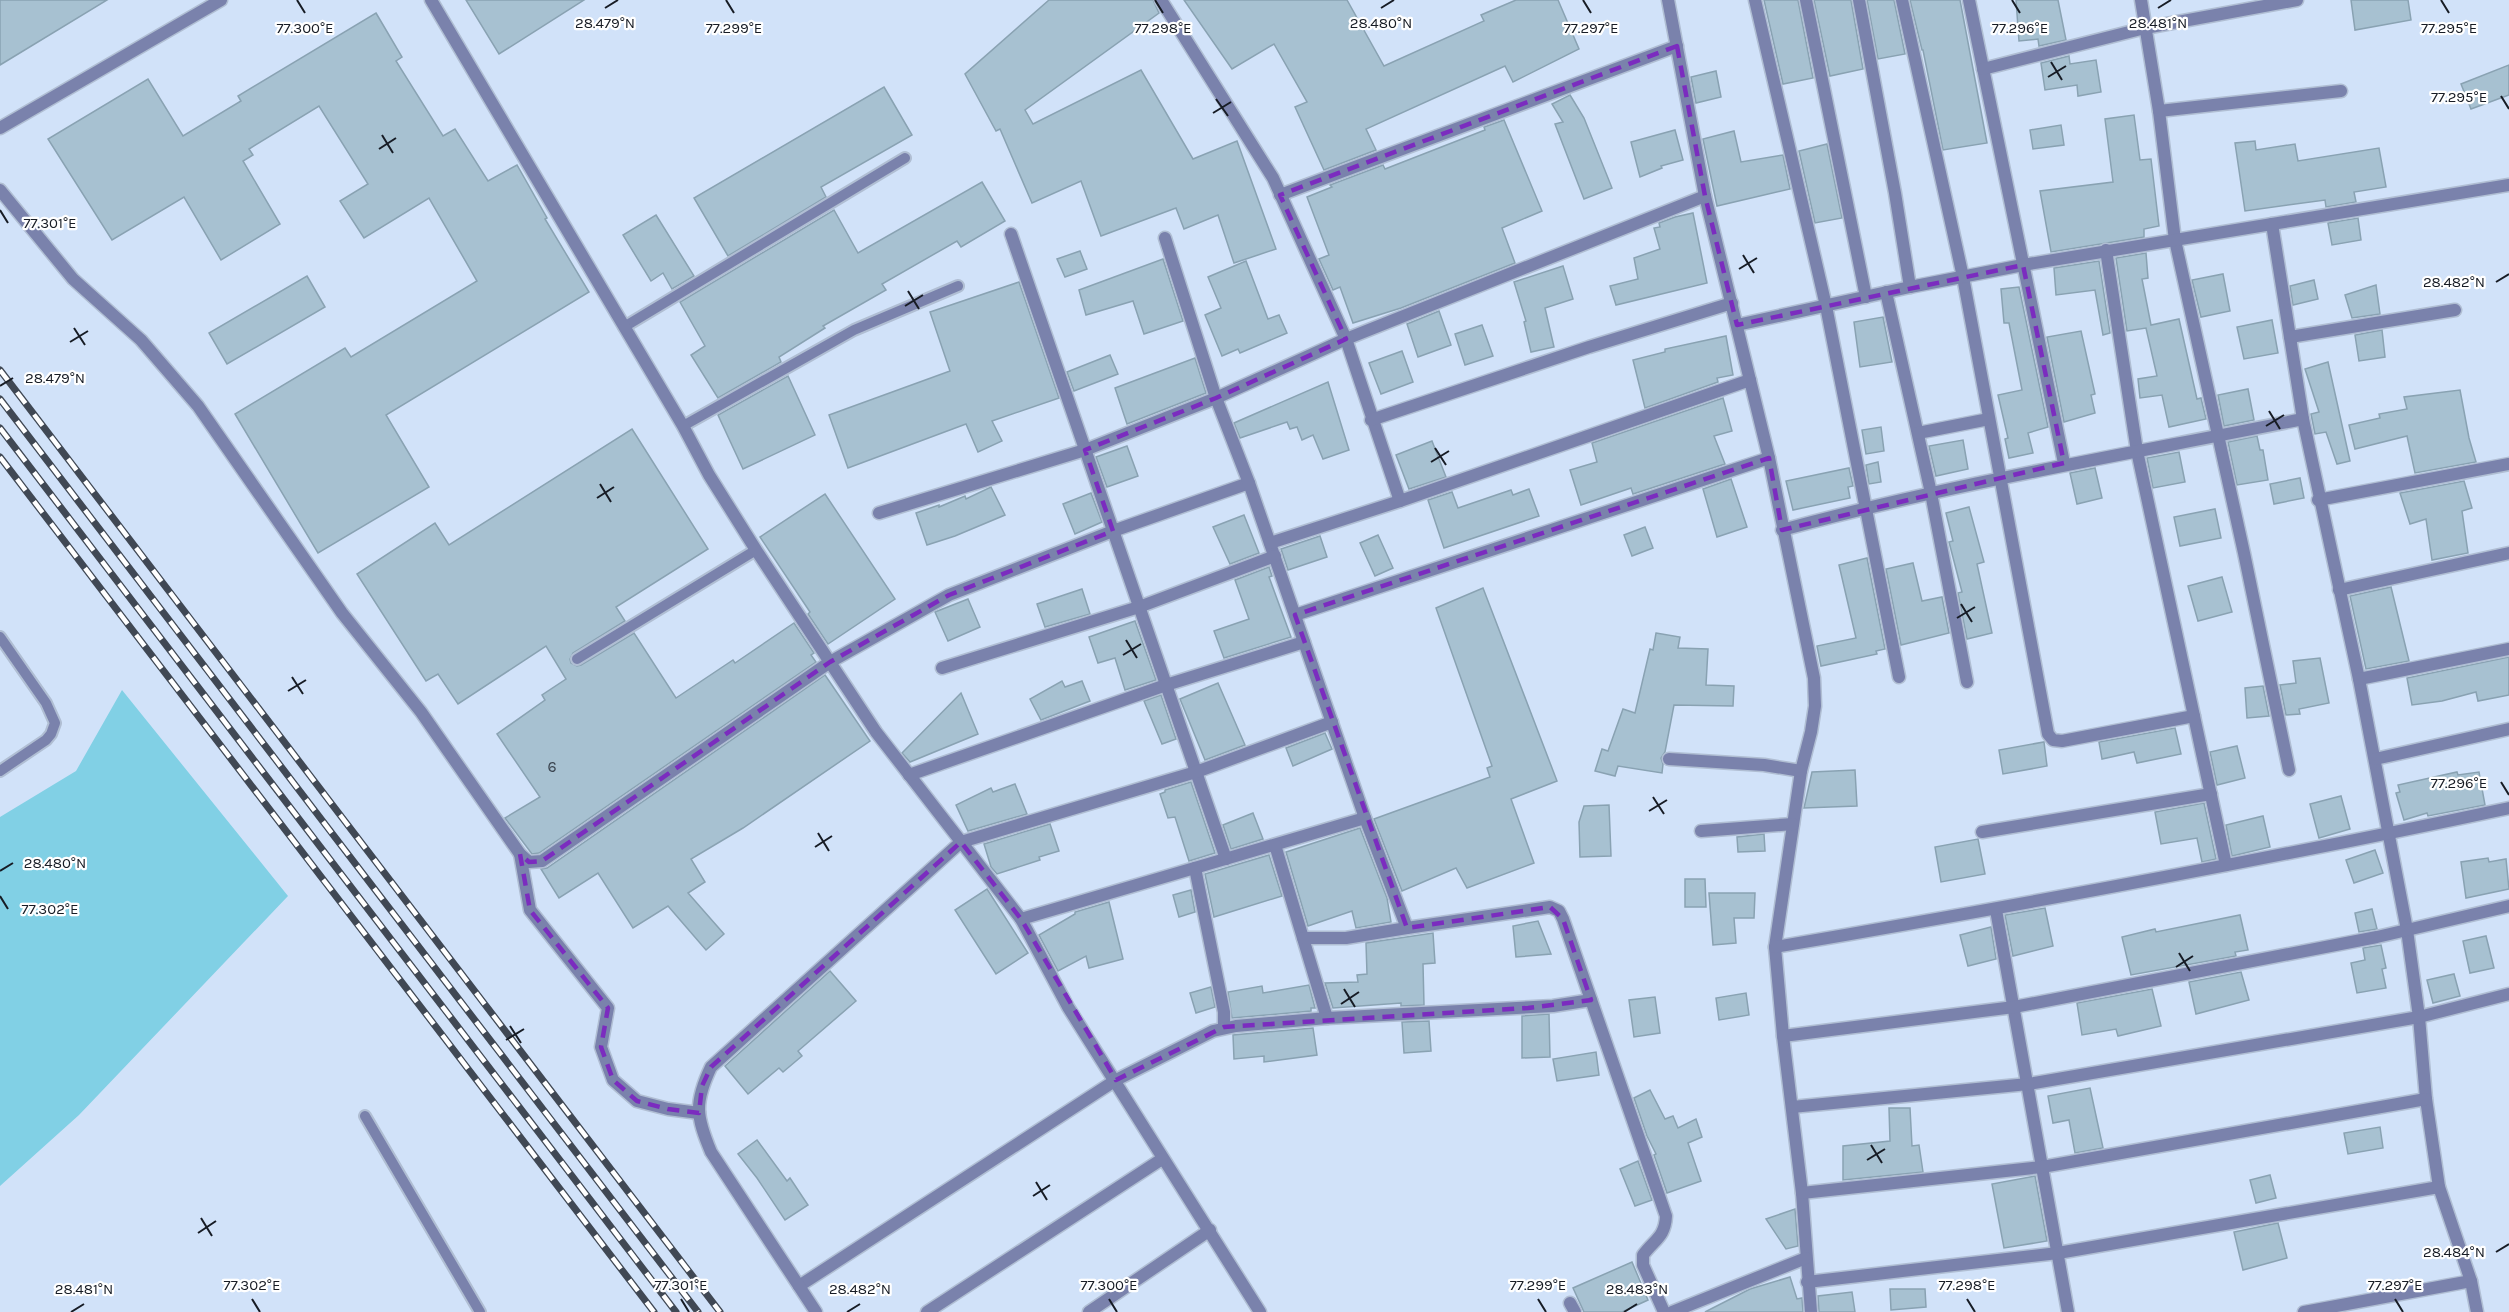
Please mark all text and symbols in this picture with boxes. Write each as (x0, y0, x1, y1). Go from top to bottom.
text: 28.479°N (575, 14, 635, 32)
text: 28.480°N (1350, 14, 1412, 32)
text: 28.481°N (2129, 14, 2187, 32)
text: 77.300°E (277, 19, 333, 37)
text: 77.299°E (706, 19, 762, 37)
text: 77.298°E (1135, 19, 1191, 37)
text: 77.297°E (1564, 19, 1618, 37)
text: 77.296°E (1992, 19, 2048, 37)
text: 77.295°E (2421, 19, 2477, 37)
text: 77.295°E (2431, 88, 2487, 106)
text: 77.301°E (23, 214, 77, 232)
text: 28.482°N (2423, 273, 2485, 291)
text: 28.479°N (25, 369, 85, 387)
house number: 6 (547, 757, 557, 776)
text: 77.296°E (2431, 774, 2487, 792)
text: 28.480°N (24, 854, 86, 872)
text: 77.302°E (22, 900, 78, 918)
text: 28.484°N (2423, 1243, 2485, 1261)
text: 77.302°E (224, 1276, 280, 1294)
text: 77.301°E (654, 1276, 708, 1294)
text: 77.300°E (1081, 1276, 1137, 1294)
text: 77.299°E (1510, 1276, 1566, 1294)
text: 77.298°E (1939, 1276, 1995, 1294)
text: 77.297°E (2368, 1276, 2422, 1294)
text: 28.481°N (55, 1280, 113, 1298)
text: 28.482°N (829, 1280, 891, 1298)
text: 28.483°N (1606, 1280, 1668, 1298)

